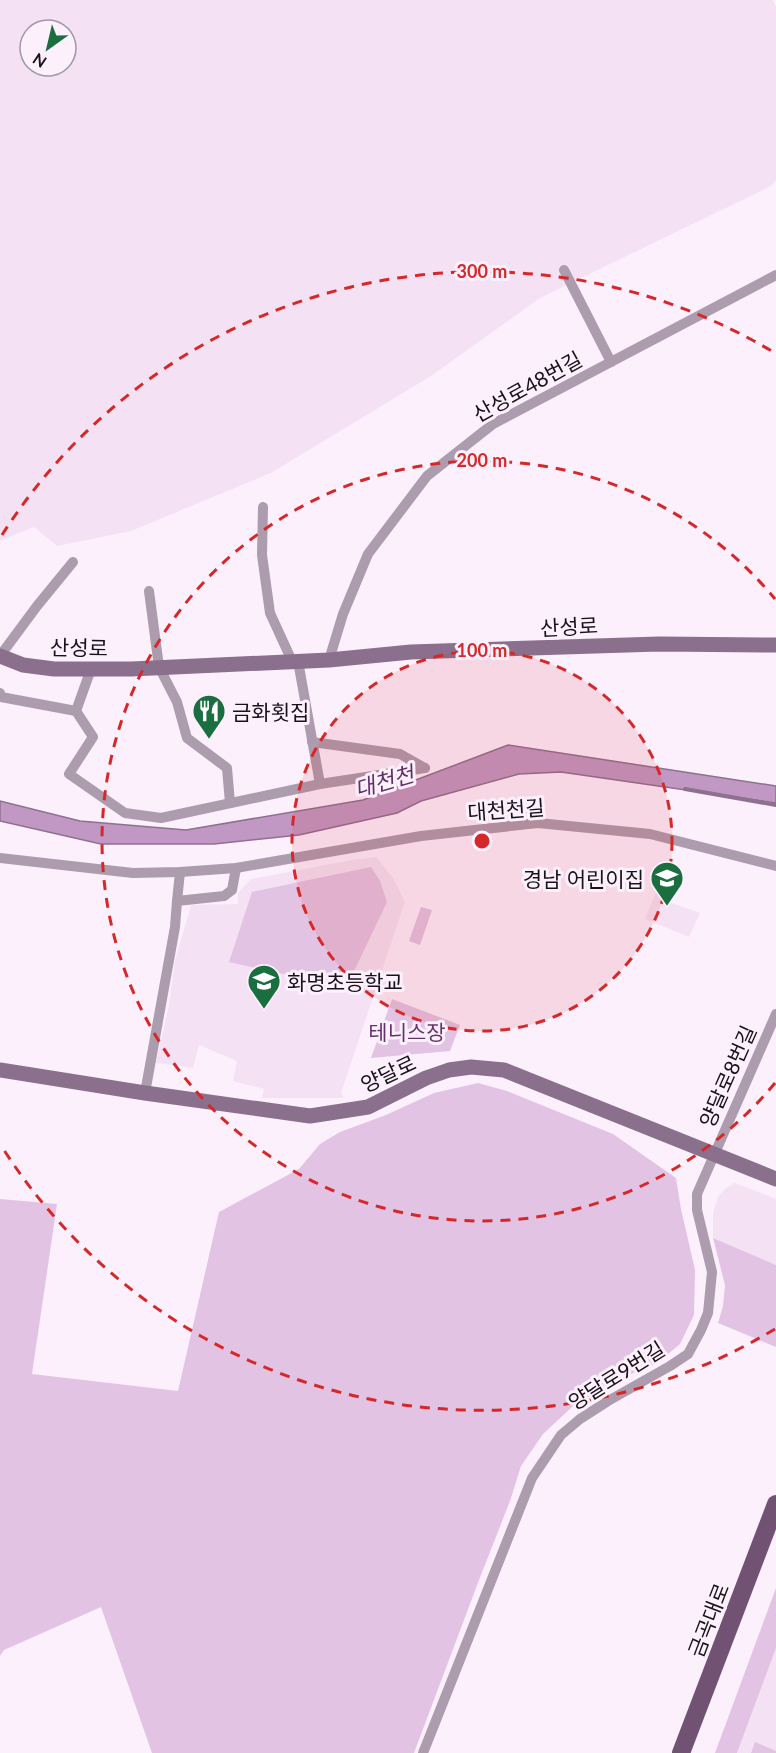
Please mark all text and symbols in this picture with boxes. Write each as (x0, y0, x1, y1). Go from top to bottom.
north arrow (18, 18, 78, 78)
text: N (29, 50, 50, 72)
text: 300 m (457, 260, 507, 282)
street label: 산성로48번길 (468, 346, 586, 426)
text: 200 m (457, 449, 507, 471)
street label: 산성로 (539, 612, 599, 640)
street label: 산성로 (50, 634, 108, 660)
text: 100 m (457, 639, 507, 661)
restaurant icon: 금화횟집 (191, 693, 227, 740)
place label: 금화횟집 (232, 699, 309, 724)
water label: 대천천 (351, 759, 420, 802)
street label: 대천천길 (467, 794, 545, 824)
centre of rings (472, 831, 492, 851)
school or university icon: 경남 어린이집 (649, 860, 685, 907)
place label: 경남 어린이집 (523, 866, 644, 891)
school or university icon: 화명초등학교 (246, 963, 282, 1010)
place label: 화명초등학교 (287, 969, 403, 994)
park label: 테니스장 (368, 1019, 446, 1044)
street label: 양달로8번길 (693, 1021, 761, 1131)
street label: 양달로 (356, 1049, 420, 1097)
street label: 양달로9번길 (563, 1336, 669, 1414)
street label: 금곡대로 (682, 1579, 734, 1661)

